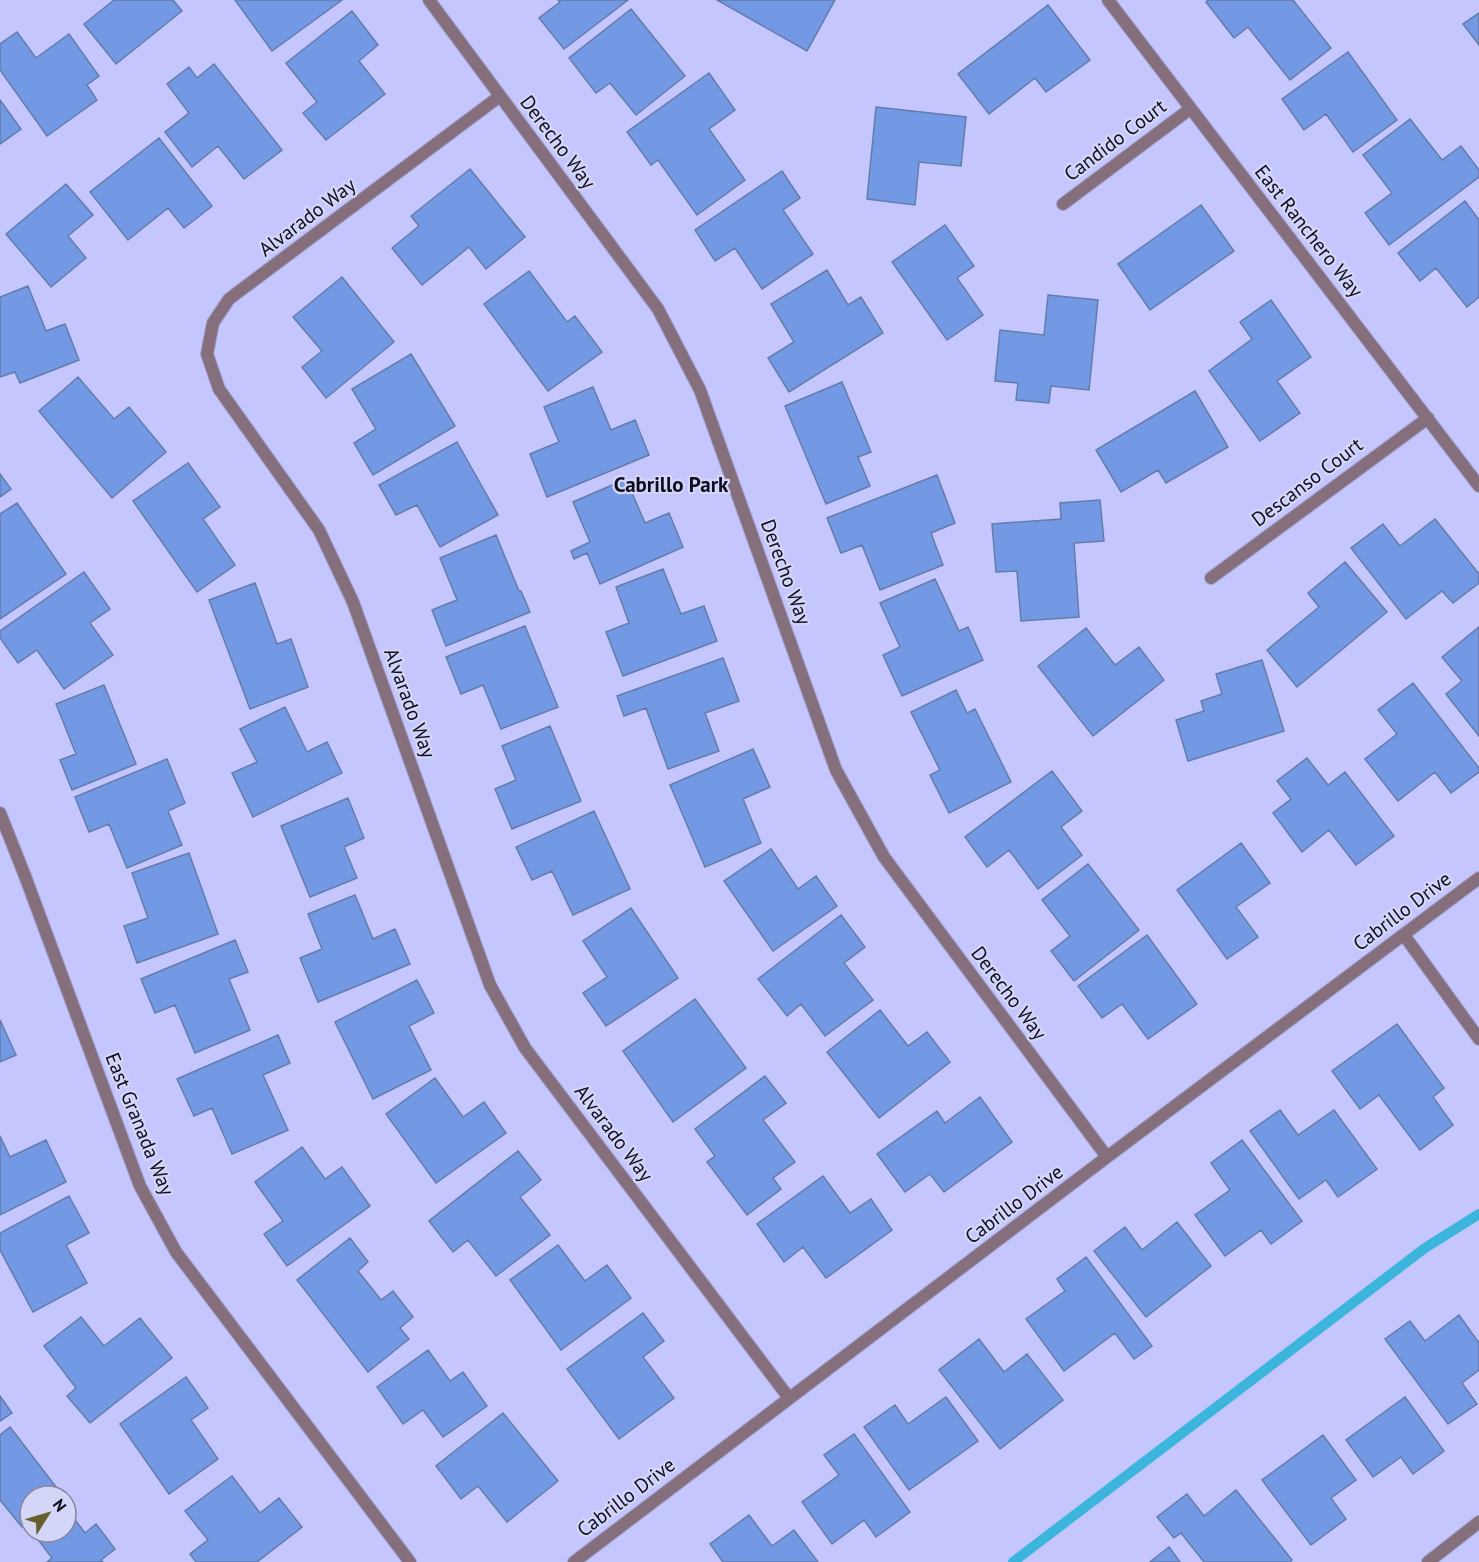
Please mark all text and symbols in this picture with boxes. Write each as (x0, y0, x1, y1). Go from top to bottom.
street label: Derecho Way (514, 90, 602, 195)
street label: Candido Court (1059, 93, 1171, 187)
street label: East Ranchero Way (1249, 159, 1369, 303)
street label: Alvarado Way (253, 172, 361, 262)
street label: Descanso Court (1246, 432, 1368, 532)
district label: Cabrillo Park (614, 471, 729, 498)
street label: Derecho Way (755, 516, 817, 629)
street label: Alvarado Way (378, 644, 442, 762)
street label: Cabrillo Drive (1348, 866, 1456, 956)
street label: Derecho Way (965, 941, 1053, 1046)
street label: East Granada Way (100, 1049, 181, 1200)
street label: Alvarado Way (569, 1079, 659, 1187)
street label: Cabrillo Drive (960, 1159, 1068, 1249)
street label: Cabrillo Drive (572, 1452, 680, 1542)
north arrow (18, 1484, 78, 1544)
text: N (49, 1495, 71, 1515)

